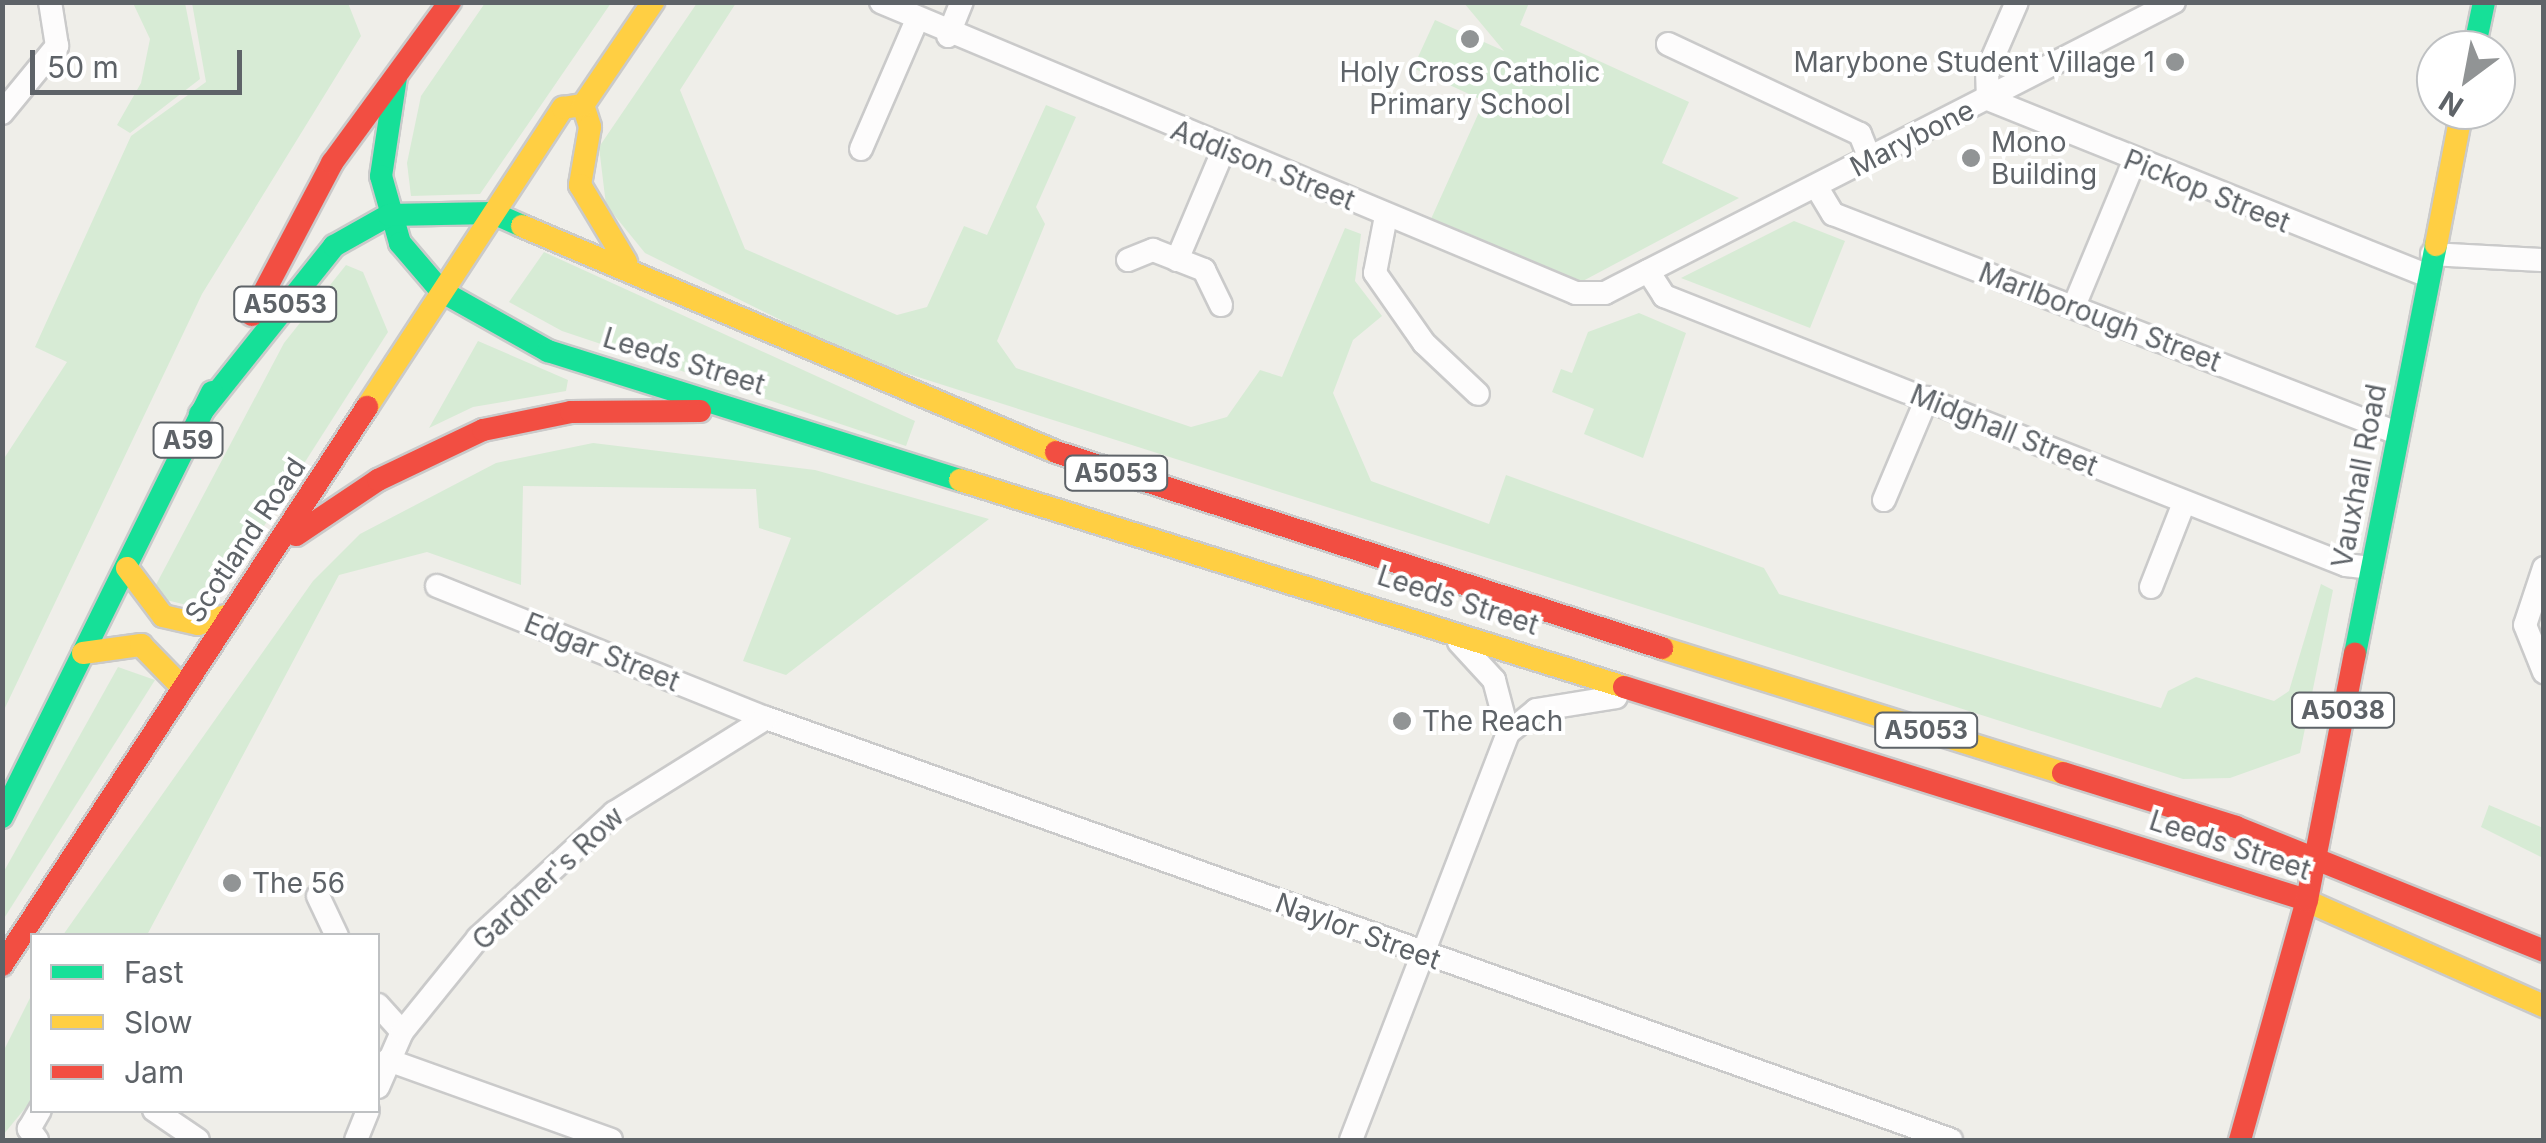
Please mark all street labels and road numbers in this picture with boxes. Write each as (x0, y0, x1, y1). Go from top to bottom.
street label: Marybone (1844, 92, 1980, 184)
street label: Addison Street (1166, 113, 1360, 217)
street label: Pickop Street (2119, 142, 2295, 240)
street label: Marlborough Street (1974, 255, 2226, 379)
road number: A5053 (232, 284, 338, 324)
street label: Leeds Street (599, 320, 769, 402)
street label: Midghall Street (1905, 377, 2103, 483)
street label: Vauxhall Road (2325, 381, 2393, 571)
road number: A59 (150, 420, 226, 460)
street label: Scotland Road (178, 451, 312, 629)
road number: A5053 (1064, 453, 1168, 493)
street label: Leeds Street (1373, 558, 1543, 642)
street label: Edgar Street (520, 606, 684, 698)
road number: A5038 (2290, 690, 2396, 730)
road number: A5053 (1874, 710, 1978, 750)
street label: Gardner's Row (465, 799, 631, 957)
street label: Leeds Street (2145, 803, 2315, 887)
street label: Naylor Street (1271, 886, 1445, 976)

